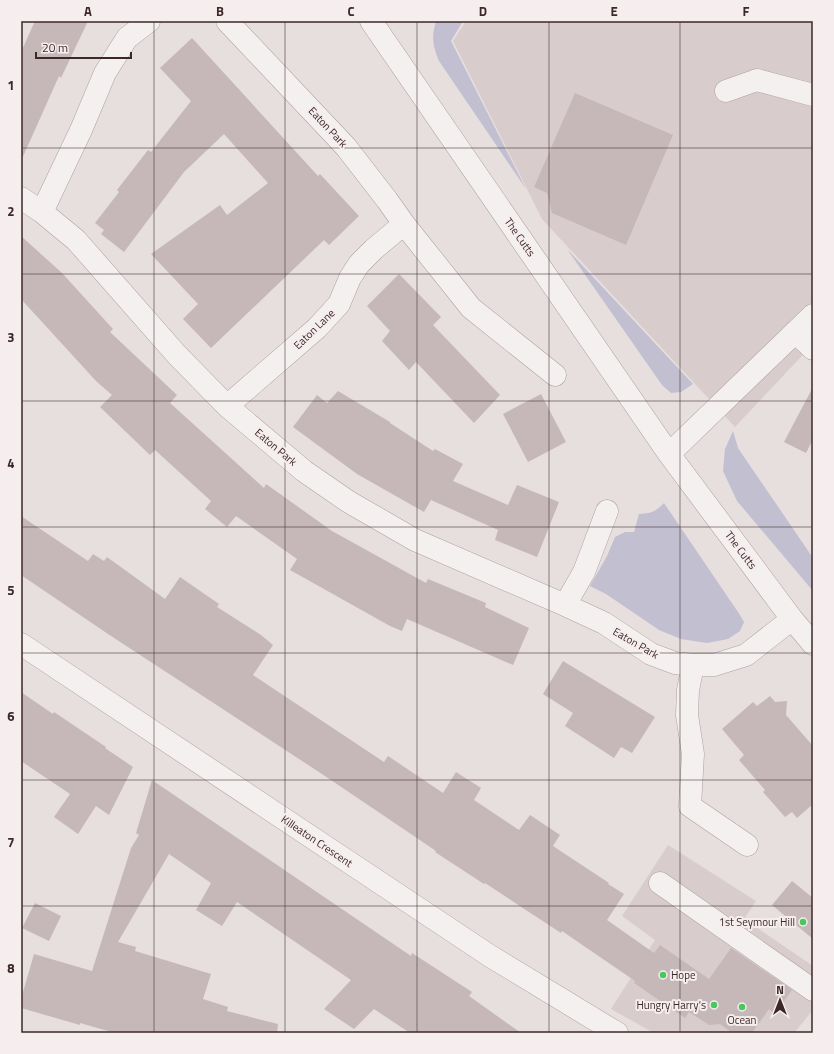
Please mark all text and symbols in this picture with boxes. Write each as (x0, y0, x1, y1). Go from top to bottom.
text: A (84, 1, 92, 21)
text: B (216, 1, 224, 21)
text: C (347, 1, 355, 21)
text: D (479, 1, 487, 21)
text: E (610, 1, 618, 21)
text: F (743, 1, 750, 21)
scale bar (36, 34, 131, 60)
text: 20 m (42, 38, 68, 57)
text: 1 (7, 75, 15, 95)
street label: Eaton Park (305, 103, 352, 152)
text: 2 (7, 201, 15, 221)
street label: The Cutts (501, 214, 539, 260)
street label: Eaton Lane (290, 305, 339, 353)
text: 3 (7, 327, 15, 347)
street label: Eaton Park (251, 425, 301, 470)
text: 4 (7, 453, 15, 473)
street label: The Cutts (721, 528, 761, 572)
text: 5 (7, 580, 15, 600)
street label: Eaton Park (610, 623, 663, 663)
text: 6 (7, 706, 15, 726)
street label: Killeaton Crescent (278, 811, 356, 871)
text: 7 (7, 832, 15, 852)
place label: 1st Seymour Hill (719, 914, 795, 930)
marker: 1st Seymour Hill (798, 917, 808, 927)
text: 8 (7, 958, 15, 978)
place label: Hope (671, 967, 696, 983)
marker: Hope (658, 970, 668, 980)
north arrow (760, 980, 800, 1020)
text: N (776, 982, 784, 998)
place label: Hungry Harry's (636, 997, 706, 1013)
marker: Hungry Harry's (709, 1000, 719, 1010)
marker: Ocean (737, 1002, 747, 1012)
place label: Ocean (728, 1012, 757, 1028)

